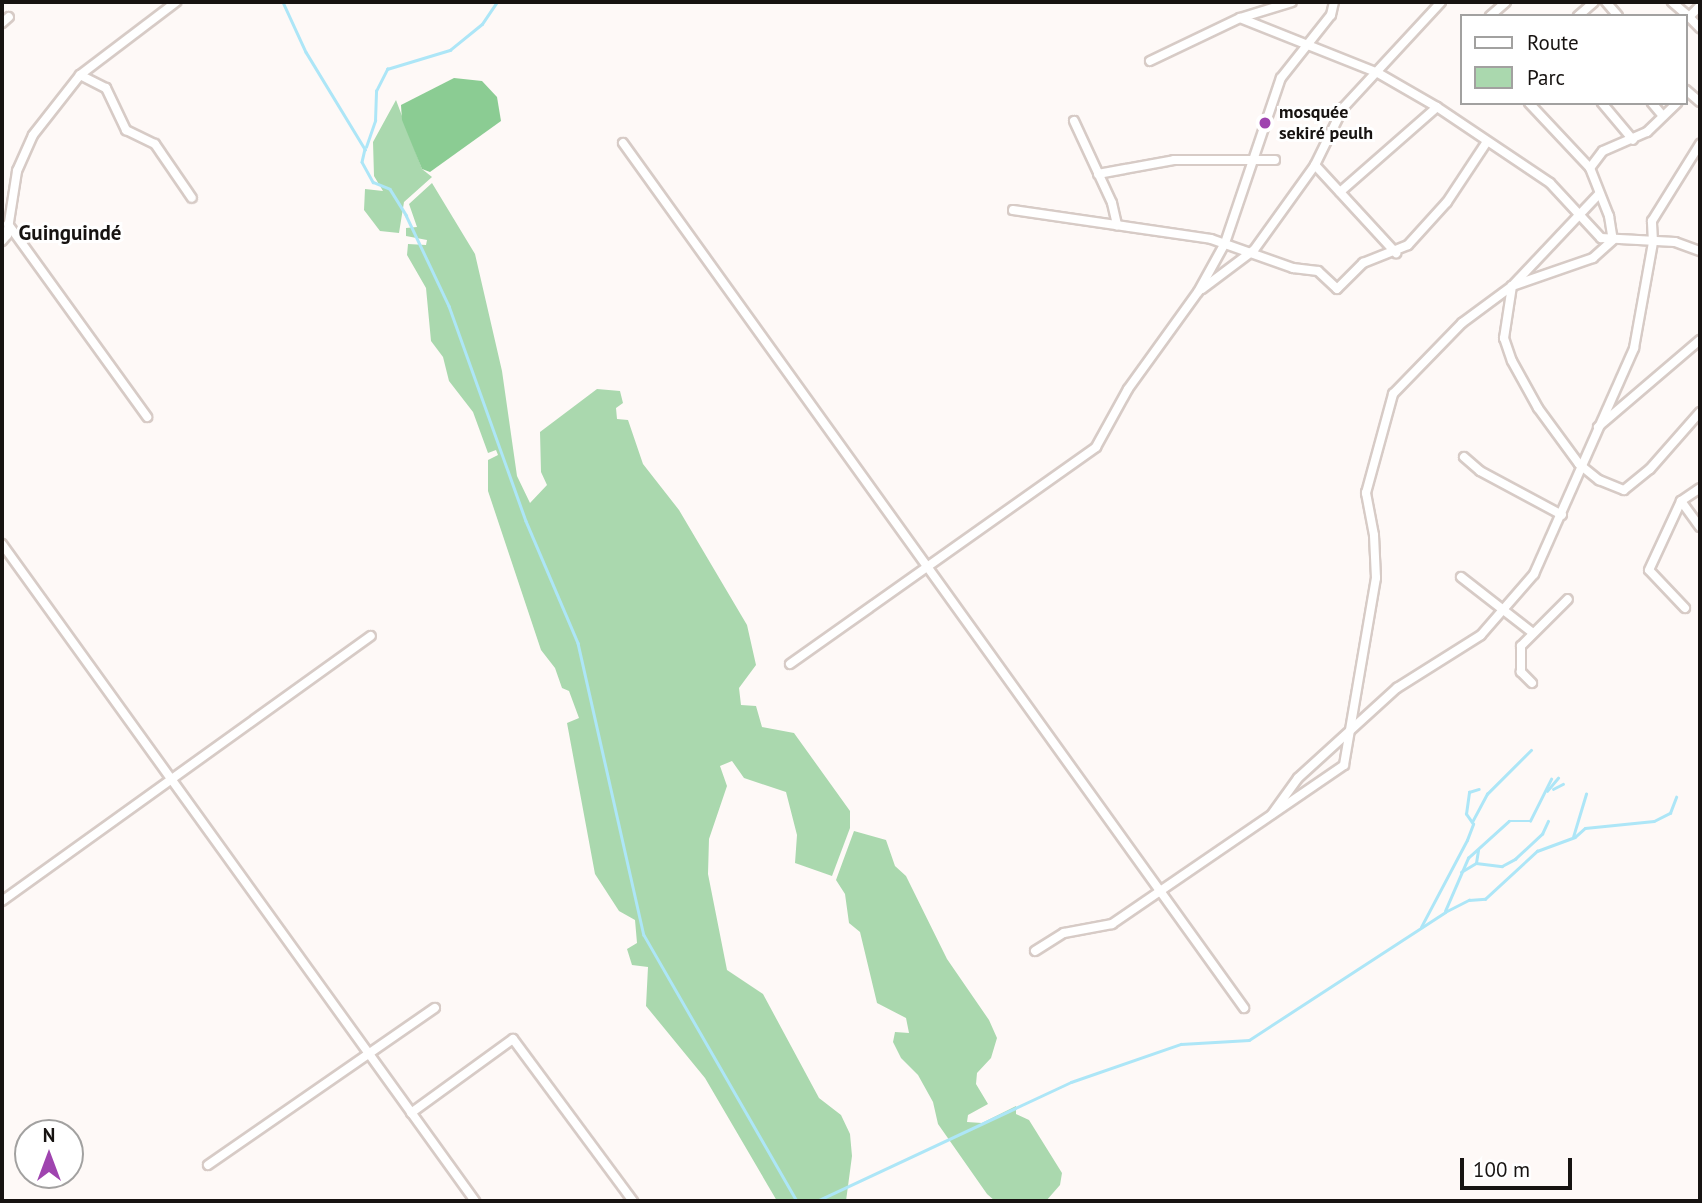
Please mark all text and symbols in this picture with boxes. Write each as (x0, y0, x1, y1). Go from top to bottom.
legend (1460, 14, 1688, 105)
text: Route (1527, 29, 1579, 56)
text: Parc (1527, 64, 1565, 91)
place label: mosquée sekiré peulh (1279, 102, 1373, 144)
marker: mosquée sekiré peulh (1257, 115, 1273, 131)
district label: Guinguindé (19, 220, 121, 246)
north arrow (14, 1119, 84, 1189)
text: N (43, 1123, 55, 1147)
scale bar (1464, 1144, 1576, 1188)
text: 100 m (1473, 1156, 1530, 1183)

